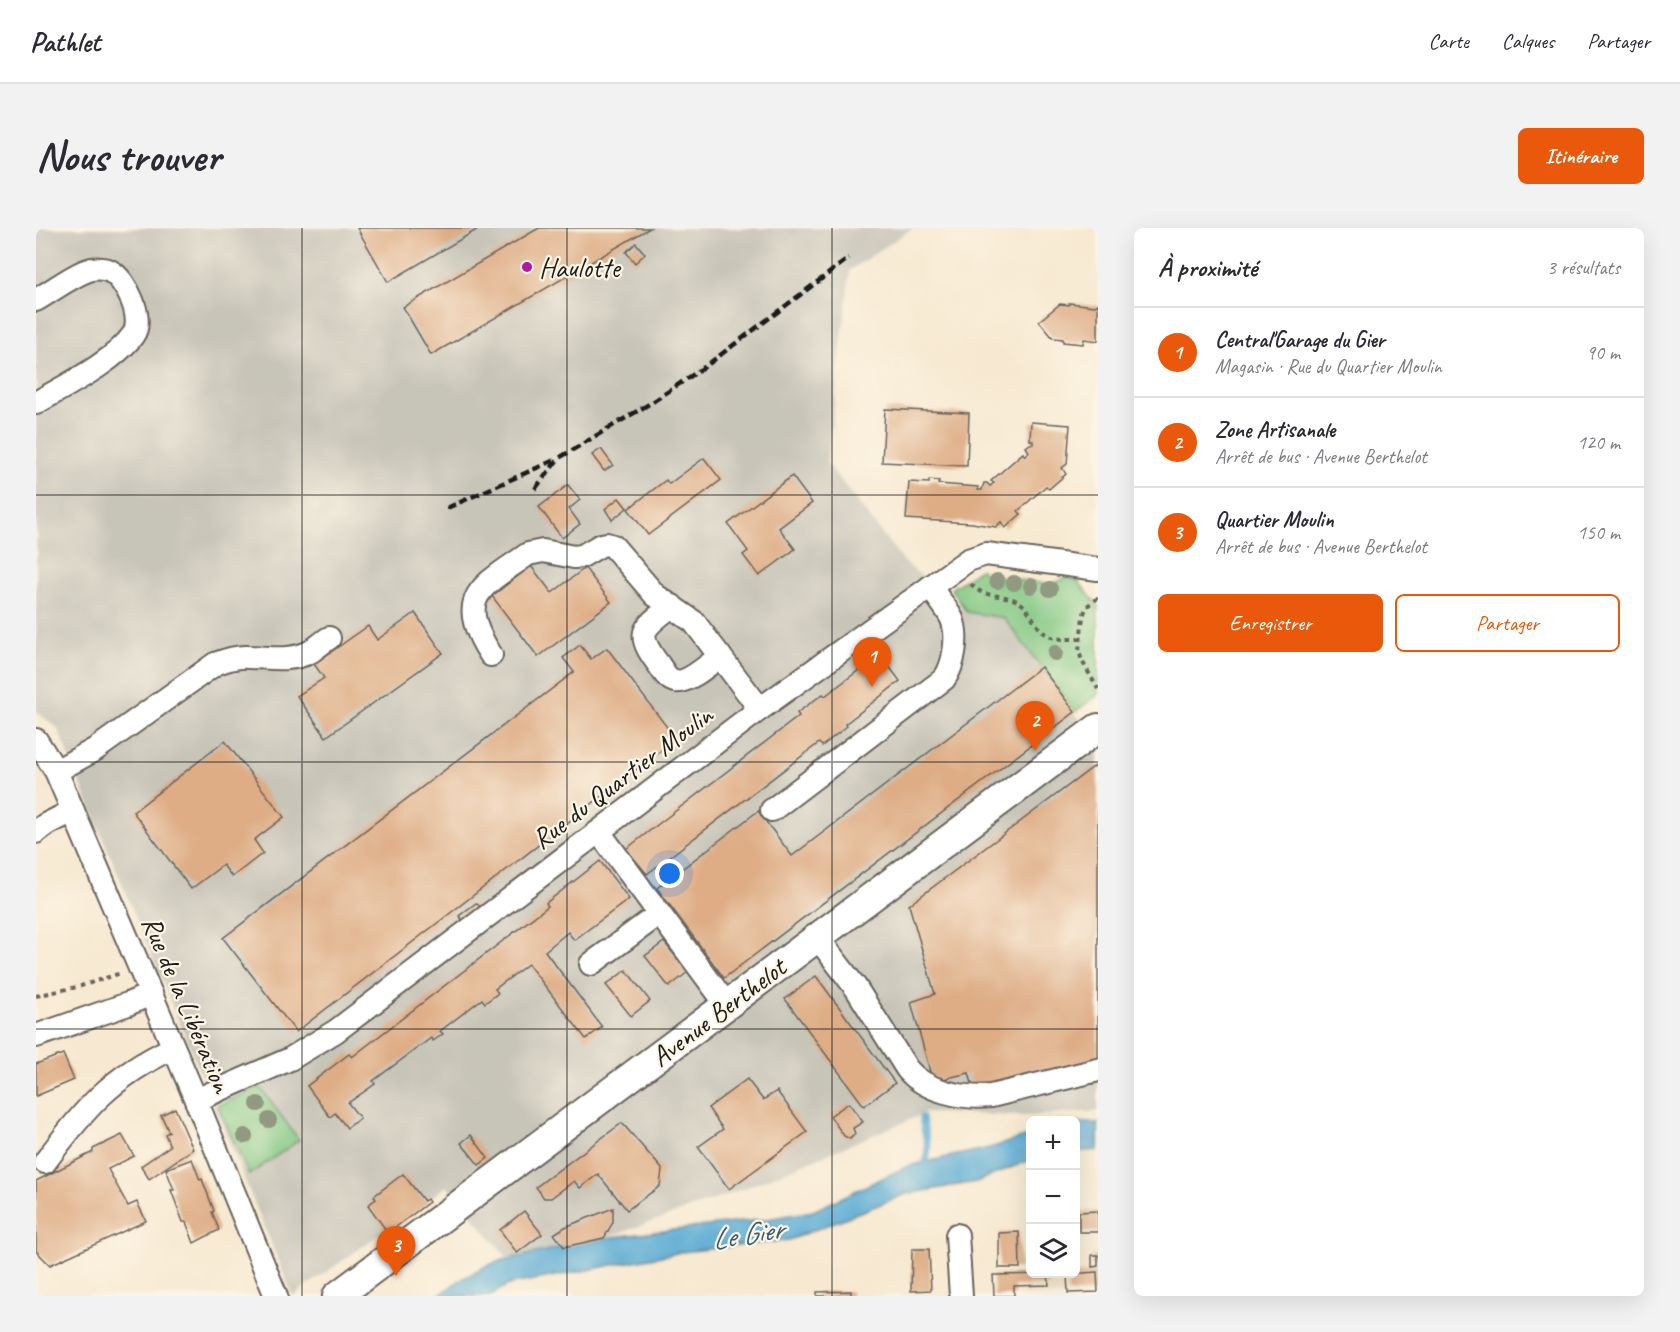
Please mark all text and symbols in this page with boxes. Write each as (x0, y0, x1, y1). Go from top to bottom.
text: Pathlet (30, 24, 100, 59)
text: Carte (1428, 28, 1469, 54)
text: Calques (1502, 28, 1554, 54)
text: Partager (1587, 28, 1650, 54)
button: Itinéraire (1518, 128, 1644, 184)
text: Nous trouver (36, 130, 220, 183)
place label: Haulotte (539, 250, 622, 285)
text: À proximité (1158, 251, 1257, 284)
text: 3 résultats (1547, 255, 1620, 280)
marker: Haulotte (520, 260, 534, 274)
text: Central'Garage du Gier (1215, 326, 1385, 354)
text: 1 (1173, 340, 1182, 365)
text: 90 m (1586, 340, 1620, 365)
text: Magasin · Rue du Quartier Moulin (1215, 354, 1442, 379)
text: Zone Artisanale (1215, 416, 1335, 444)
text: 2 (1173, 430, 1182, 455)
text: 120 m (1577, 430, 1620, 455)
text: Arrêt de bus · Avenue Berthelot (1215, 444, 1427, 469)
text: Quartier Moulin (1215, 506, 1334, 534)
text: 3 (1173, 520, 1182, 545)
text: 150 m (1577, 520, 1620, 545)
text: Arrêt de bus · Avenue Berthelot (1215, 534, 1427, 559)
button: Enregistrer (1158, 594, 1383, 652)
button: Partager (1395, 594, 1620, 652)
pin: 1 (852, 638, 892, 687)
street label: Rue du Quartier Moulin (525, 697, 721, 856)
pin: 2 (1016, 702, 1054, 751)
your location (655, 859, 684, 888)
street label: Rue de la Libération (134, 910, 241, 1099)
street label: Avenue Berthelot (644, 948, 795, 1074)
map controls (1026, 1116, 1080, 1278)
button: + (1026, 1116, 1080, 1170)
button: − (1026, 1170, 1080, 1224)
water label: Le Gier (709, 1209, 790, 1258)
button: layers (1026, 1224, 1080, 1278)
pin: 3 (376, 1226, 416, 1276)

